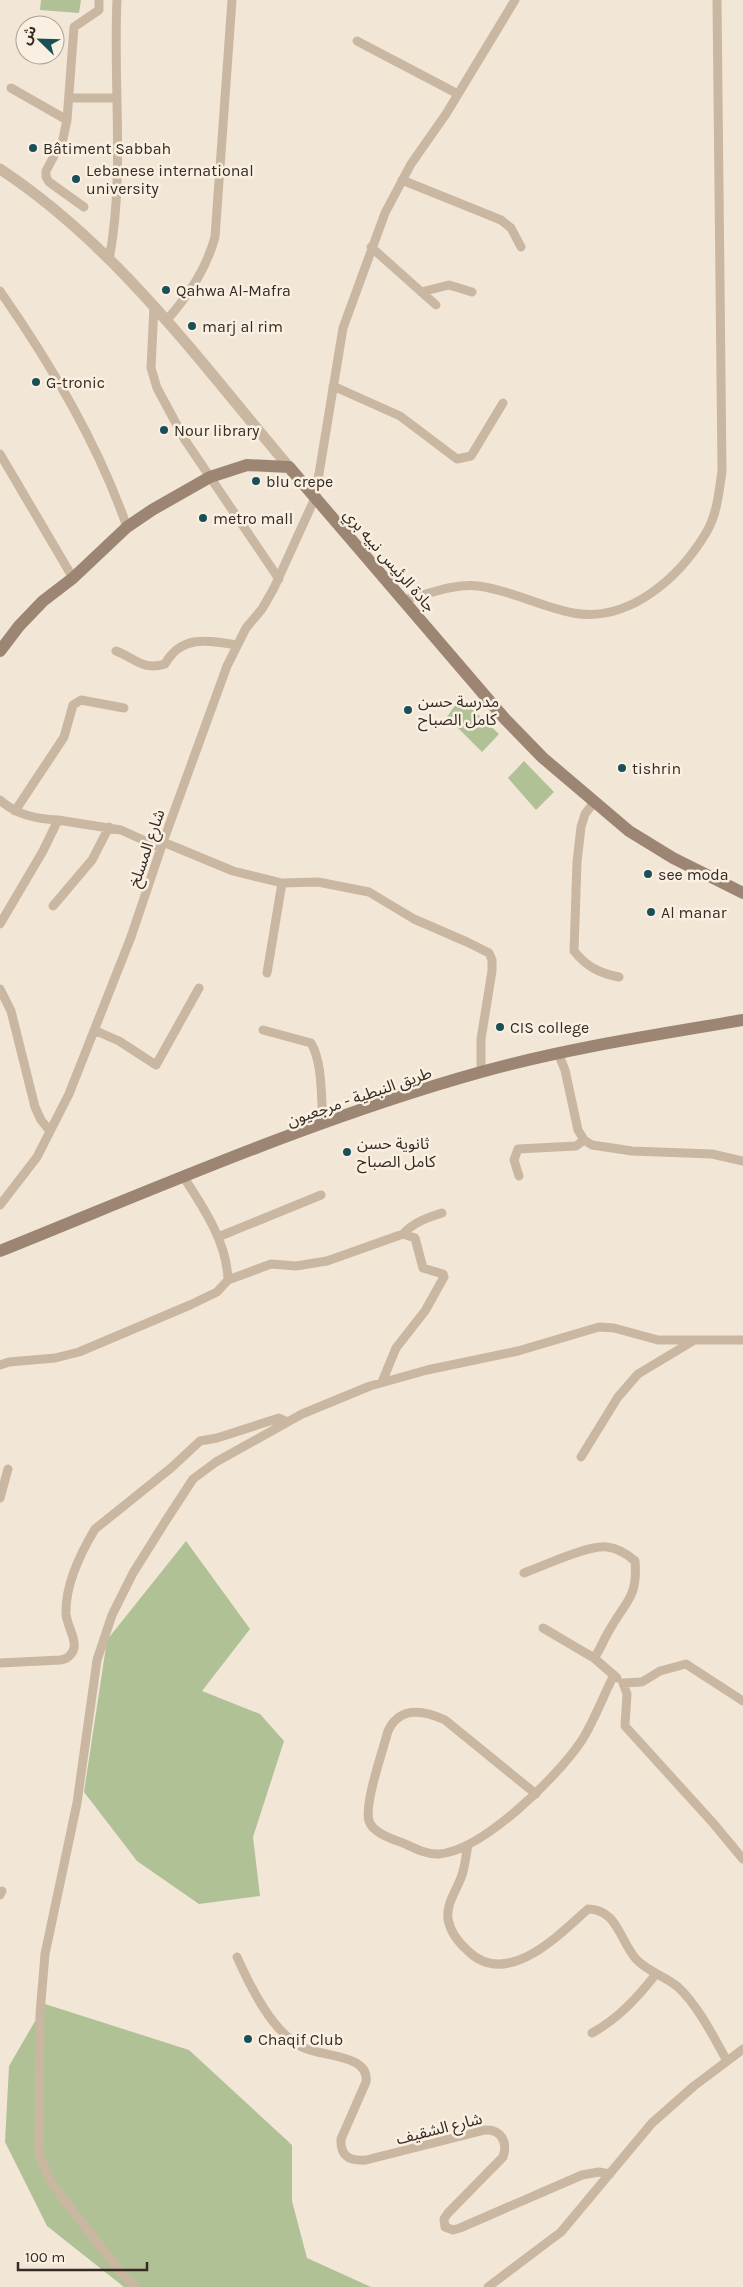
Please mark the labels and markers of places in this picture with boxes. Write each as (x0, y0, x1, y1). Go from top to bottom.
place label: Bâtiment Sabbah (43, 139, 171, 158)
marker: Bâtiment Sabbah (27, 142, 39, 154)
place label: Lebanese international university (86, 161, 254, 198)
marker: Lebanese international university (70, 173, 82, 185)
place label: Qahwa Al-Mafra (176, 281, 291, 300)
marker: Qahwa Al-Mafra (160, 284, 172, 296)
place label: marj al rim (202, 317, 283, 336)
marker: marj al rim (186, 320, 198, 332)
place label: G-tronic (46, 373, 105, 392)
marker: G-tronic (30, 376, 42, 388)
place label: Nour library (174, 421, 260, 440)
marker: Nour library (158, 424, 170, 436)
place label: blu crepe (266, 472, 333, 491)
marker: blu crepe (250, 475, 262, 487)
place label: metro mall (213, 509, 293, 528)
marker: metro mall (197, 512, 209, 524)
place label: مدرسة حسن كامل الصباح (418, 692, 499, 732)
marker: مدرسة حسن كامل الصباح (402, 704, 414, 716)
place label: tishrin (632, 759, 681, 778)
marker: tishrin (616, 762, 628, 774)
place label: see moda (658, 865, 729, 884)
marker: see moda (642, 868, 654, 880)
place label: Al manar (661, 903, 727, 922)
marker: Al manar (645, 906, 657, 918)
place label: CIS college (510, 1018, 589, 1037)
marker: CIS college (494, 1021, 506, 1033)
place label: ثانوية حسن كامل الصباح (357, 1134, 436, 1174)
marker: ثانوية حسن كامل الصباح (341, 1146, 353, 1158)
place label: Chaqif Club (258, 2030, 343, 2049)
marker: Chaqif Club (242, 2033, 254, 2045)

